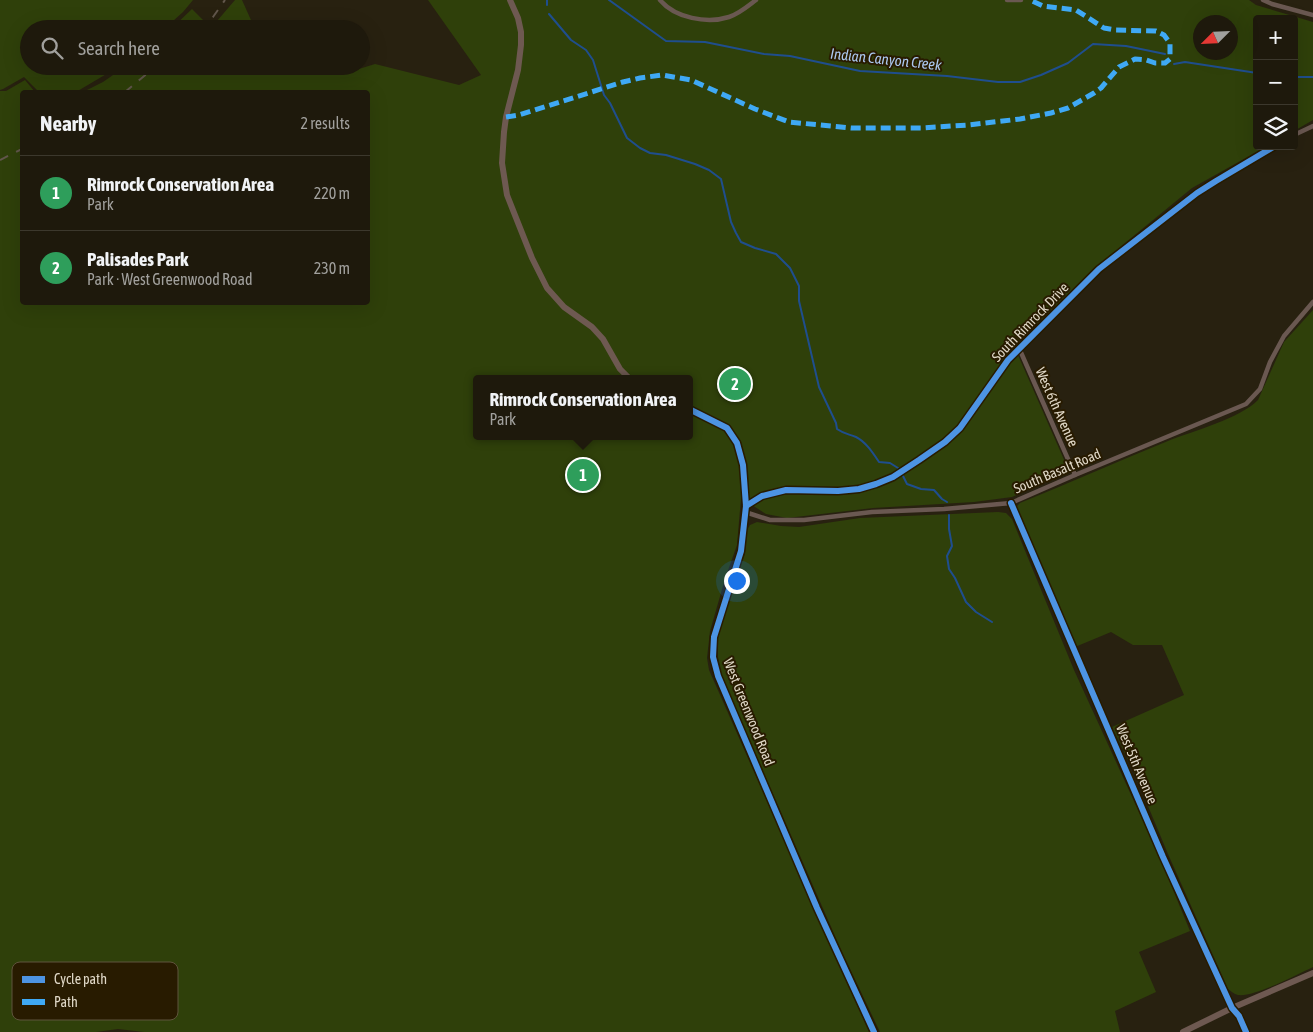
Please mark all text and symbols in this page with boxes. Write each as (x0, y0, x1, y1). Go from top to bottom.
north arrow (1193, 15, 1238, 60)
map controls (1253, 15, 1298, 150)
button: + (1253, 15, 1298, 60)
search box (20, 20, 370, 75)
icon: search (38, 34, 66, 62)
text: Search here (78, 37, 160, 59)
water label: Indian Canyon Creek (829, 45, 943, 73)
button: − (1253, 60, 1298, 105)
button: layers (1253, 105, 1298, 150)
text: Nearby (40, 111, 96, 135)
text: 2 results (300, 114, 350, 132)
text: Rimrock Conservation Area (87, 173, 274, 195)
text: 1 (52, 184, 60, 202)
text: 220 m (314, 184, 350, 202)
text: Park (87, 195, 114, 213)
text: Palisades Park (87, 248, 188, 270)
text: 2 (52, 259, 60, 277)
text: 230 m (314, 259, 350, 277)
text: Park · West Greenwood Road (87, 270, 253, 288)
street label: South Rimrock Drive (988, 279, 1072, 365)
pin: 2 (719, 365, 751, 403)
street label: West 6th Avenue (1032, 365, 1082, 449)
popup (473, 375, 693, 440)
text: Rimrock Conservation Area (489, 388, 677, 410)
text: Park (489, 410, 516, 428)
street label: South Basalt Road (1011, 445, 1103, 497)
pin: 1 (567, 456, 599, 494)
your location (724, 568, 750, 594)
street label: West Greenwood Road (720, 656, 778, 768)
street label: West 5th Avenue (1113, 722, 1161, 806)
legend (12, 962, 178, 1020)
text: Cycle path (54, 971, 107, 987)
text: Path (54, 994, 78, 1010)

